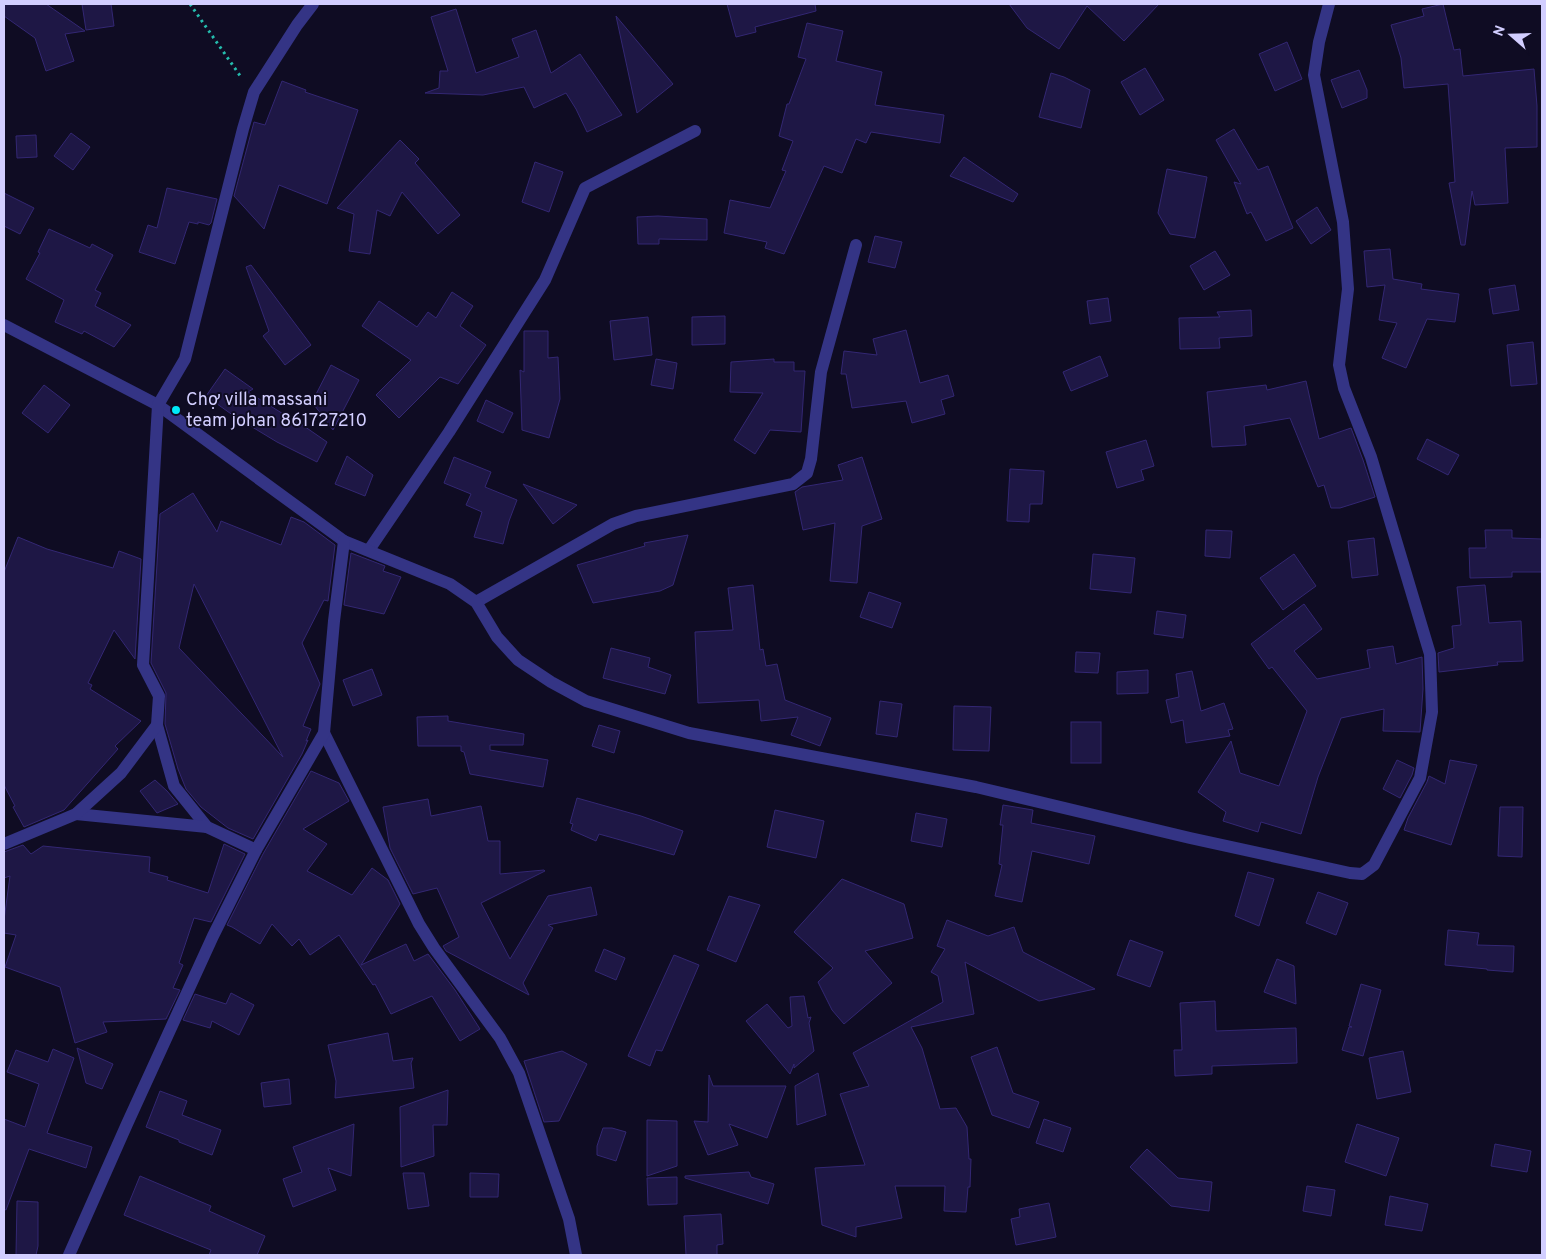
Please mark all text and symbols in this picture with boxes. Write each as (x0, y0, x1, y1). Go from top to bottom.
north arrow (1486, 10, 1536, 60)
text: N (1490, 23, 1510, 39)
place label: Chợ villa massani team johan 861727210 (186, 389, 367, 433)
marker: Chợ villa massani team johan 861727210 (170, 404, 182, 416)

